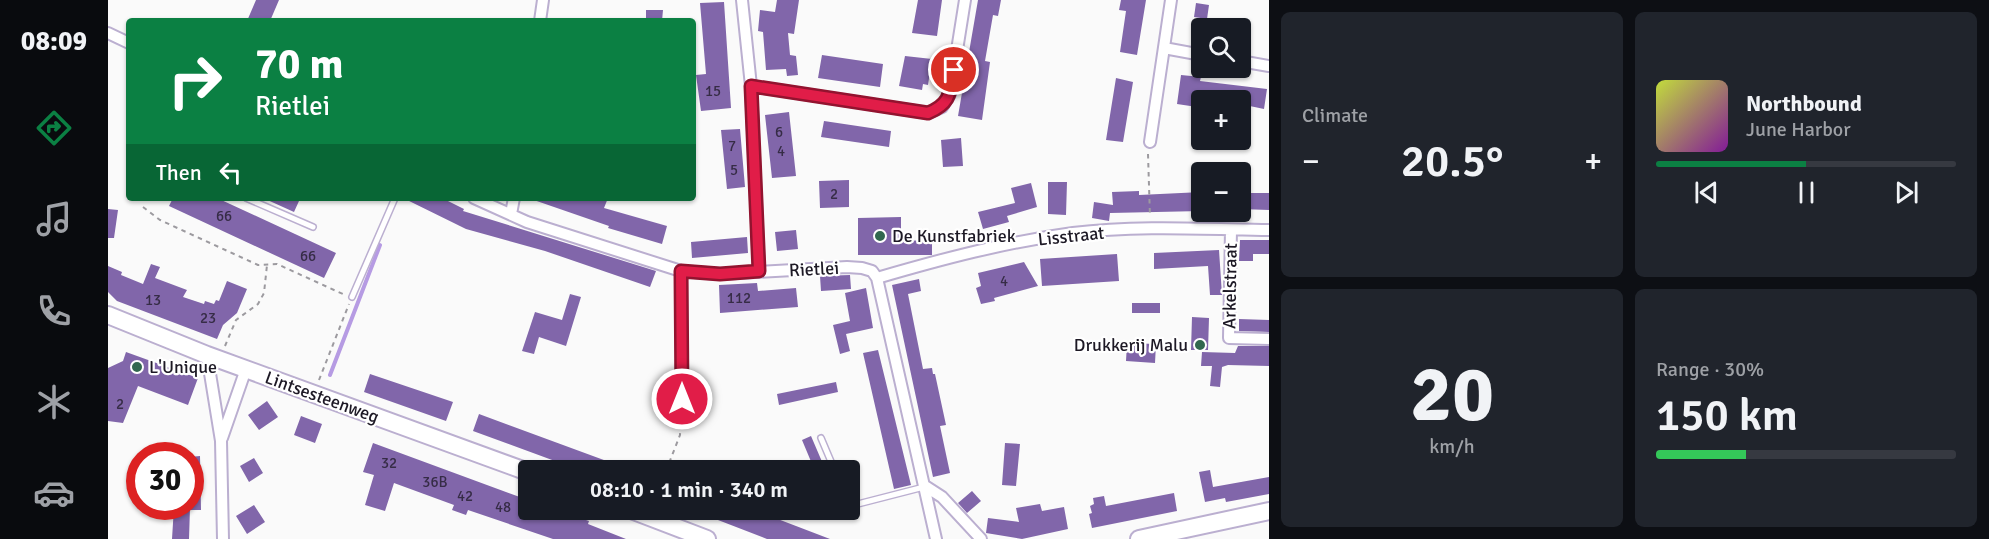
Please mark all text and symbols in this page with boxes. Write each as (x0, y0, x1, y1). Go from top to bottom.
map controls (1191, 18, 1251, 222)
button: search (1191, 18, 1251, 78)
text: 08:09 (21, 25, 87, 58)
text: 70 m (255, 39, 344, 90)
icon: right (156, 42, 234, 120)
pin (928, 44, 979, 95)
icon: arrive (937, 53, 970, 86)
house number: 15 (705, 82, 721, 100)
text: Rietlei (255, 90, 330, 123)
button: + (1191, 90, 1251, 150)
text: Northbound (1746, 90, 1862, 117)
text: Climate (1302, 103, 1368, 128)
icon: directions (33, 107, 75, 149)
text: June Harbor (1746, 117, 1851, 142)
house number: 6 (775, 123, 783, 141)
text: 20.5° (1401, 134, 1503, 189)
house number: 7 (728, 137, 736, 155)
text: − (1302, 141, 1320, 182)
text: + (1584, 141, 1602, 182)
house number: 4 (777, 142, 785, 160)
icon: left (214, 156, 247, 189)
text: Then (156, 159, 202, 186)
house number: 5 (730, 161, 738, 179)
button: − (1191, 162, 1251, 222)
icon: previous (1690, 176, 1723, 209)
icon: pause (1790, 176, 1823, 209)
icon: next (1890, 176, 1923, 209)
house number: 2 (830, 185, 838, 203)
icon: music (33, 198, 75, 240)
house number: 66 (216, 207, 232, 225)
street label: Lisstraat (1037, 222, 1105, 250)
place label: De Kunstfabriek (892, 225, 1016, 247)
marker: De Kunstfabriek (873, 229, 887, 243)
street label: Arkelstraat (1218, 243, 1242, 329)
house number: 66 (300, 247, 316, 265)
street label: Rietlei (788, 257, 840, 281)
house number: 4 (1000, 272, 1008, 290)
house number: 112 (727, 289, 751, 307)
icon: phone (33, 290, 75, 332)
house number: 13 (145, 291, 161, 309)
house number: 23 (200, 309, 216, 327)
place label: Drukkerij Malu (1074, 334, 1188, 356)
marker: Drukkerij Malu (1193, 338, 1207, 352)
text: 20 (1410, 347, 1494, 443)
place label: L'Unique (149, 356, 217, 378)
text: Range · 30% (1656, 357, 1764, 382)
marker: L'Unique (130, 360, 144, 374)
street label: Lintsesteenweg (262, 366, 382, 428)
position arrow (650, 367, 714, 431)
icon: climate (33, 381, 75, 423)
text: 150 km (1656, 388, 1798, 443)
house number: 2 (116, 395, 124, 413)
text: km/h (1429, 434, 1475, 459)
speed limit sign: 30 (126, 442, 204, 520)
house number: 32 (381, 454, 397, 472)
icon: car (33, 472, 75, 514)
house number: 36B (422, 473, 448, 491)
text: 08:10 · 1 min · 340 m (590, 476, 788, 503)
house number: 42 (457, 487, 473, 505)
house number: 48 (495, 498, 511, 516)

